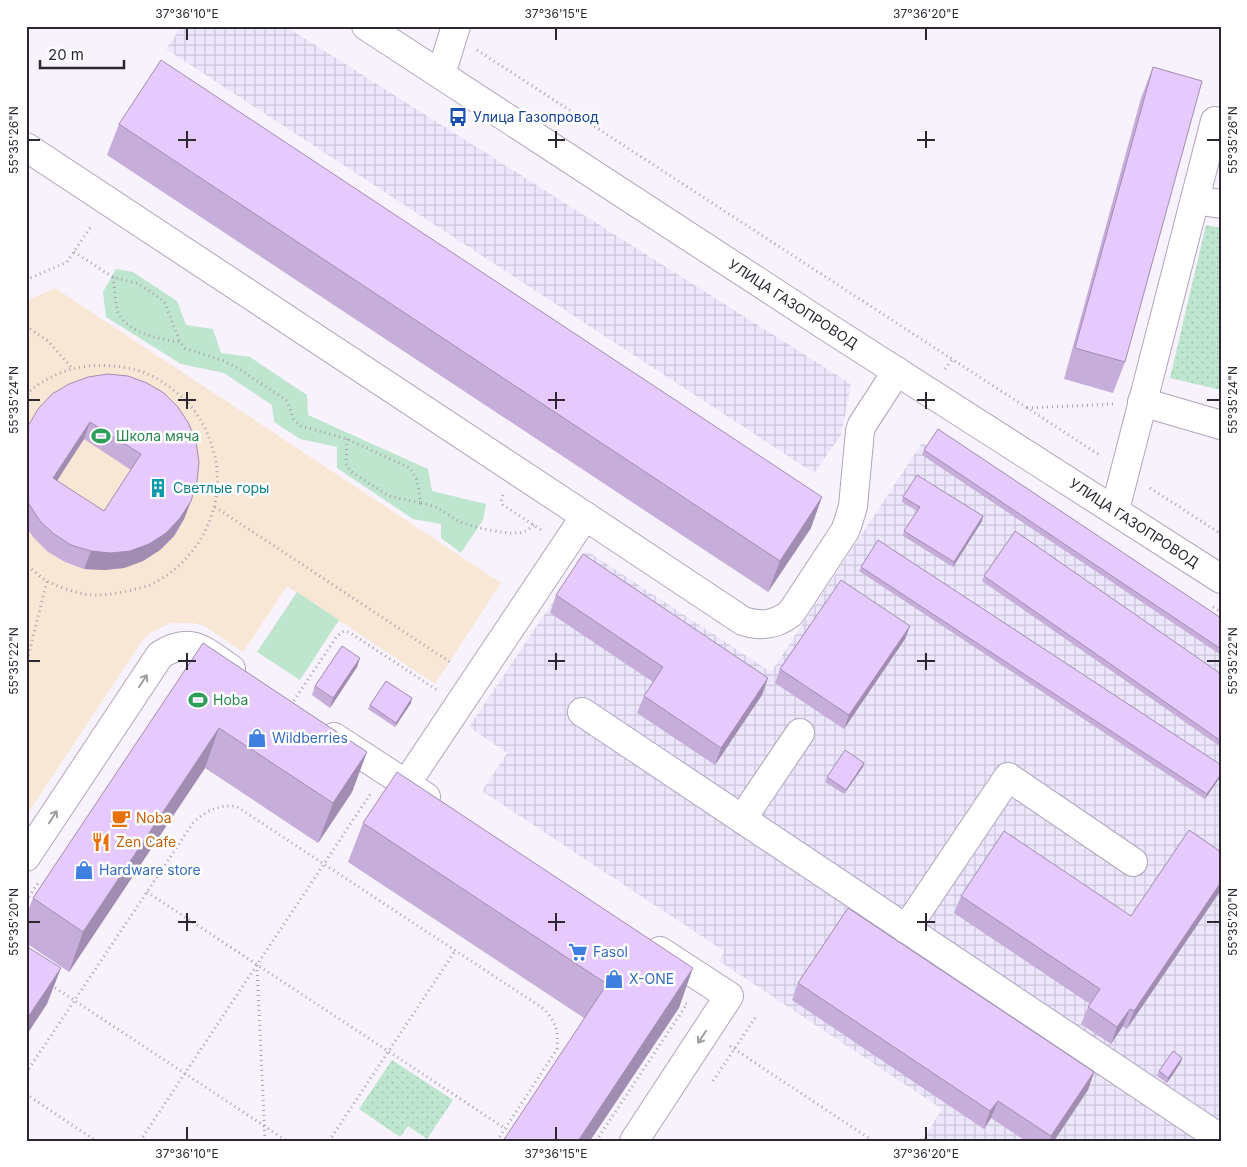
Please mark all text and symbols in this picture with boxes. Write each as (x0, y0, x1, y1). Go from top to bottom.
text: 37°36'10"E (155, 6, 219, 21)
text: 37°36'15"E (524, 6, 588, 21)
text: 37°36'20"E (893, 6, 959, 21)
scale bar (40, 38, 124, 70)
text: 20 m (48, 45, 84, 64)
text: 55°35'26"N (6, 106, 21, 174)
bus stop icon: Улица Газопровод (447, 106, 469, 128)
text: 55°35'26"N (1225, 106, 1240, 174)
place label: Улица Газопровод (473, 108, 599, 125)
street label: УЛИЦА ГАЗОПРОВОД (725, 255, 861, 352)
text: 55°35'24"N (6, 366, 21, 434)
text: 55°35'24"N (1225, 366, 1240, 434)
sports icon: Школа мяча (90, 425, 112, 447)
place label: Школа мяча (116, 427, 199, 444)
street label: УЛИЦА ГАЗОПРОВОД (1066, 474, 1202, 571)
building icon: Светлые горы (147, 477, 169, 499)
place label: Светлые горы (173, 479, 269, 496)
text: 55°35'22"N (6, 627, 21, 695)
text: 55°35'22"N (1225, 627, 1240, 695)
one-way arrow (137, 674, 148, 688)
sports icon: Hoba (187, 689, 209, 711)
place label: Hoba (213, 691, 248, 708)
shop icon: Wildberries (246, 727, 268, 749)
place label: Wildberries (272, 729, 348, 746)
cafe icon: Noba (110, 807, 132, 829)
place label: Noba (136, 809, 172, 826)
one-way arrow (48, 810, 58, 824)
restaurant icon: Zen Cafe (90, 831, 112, 853)
place label: Zen Cafe (116, 833, 176, 850)
shop icon: Hardware store (73, 859, 95, 881)
place label: Hardware store (99, 861, 201, 878)
text: 55°35'20"N (6, 888, 21, 956)
text: 55°35'20"N (1225, 888, 1240, 956)
supermarket icon: Fasol (567, 941, 589, 963)
place label: Fasol (593, 943, 628, 960)
shop icon: X-ONE (603, 968, 625, 990)
place label: X-ONE (629, 970, 674, 987)
one-way arrow (697, 1029, 707, 1043)
text: 37°36'10"E (155, 1146, 219, 1161)
text: 37°36'15"E (524, 1146, 588, 1161)
text: 37°36'20"E (893, 1146, 959, 1161)

